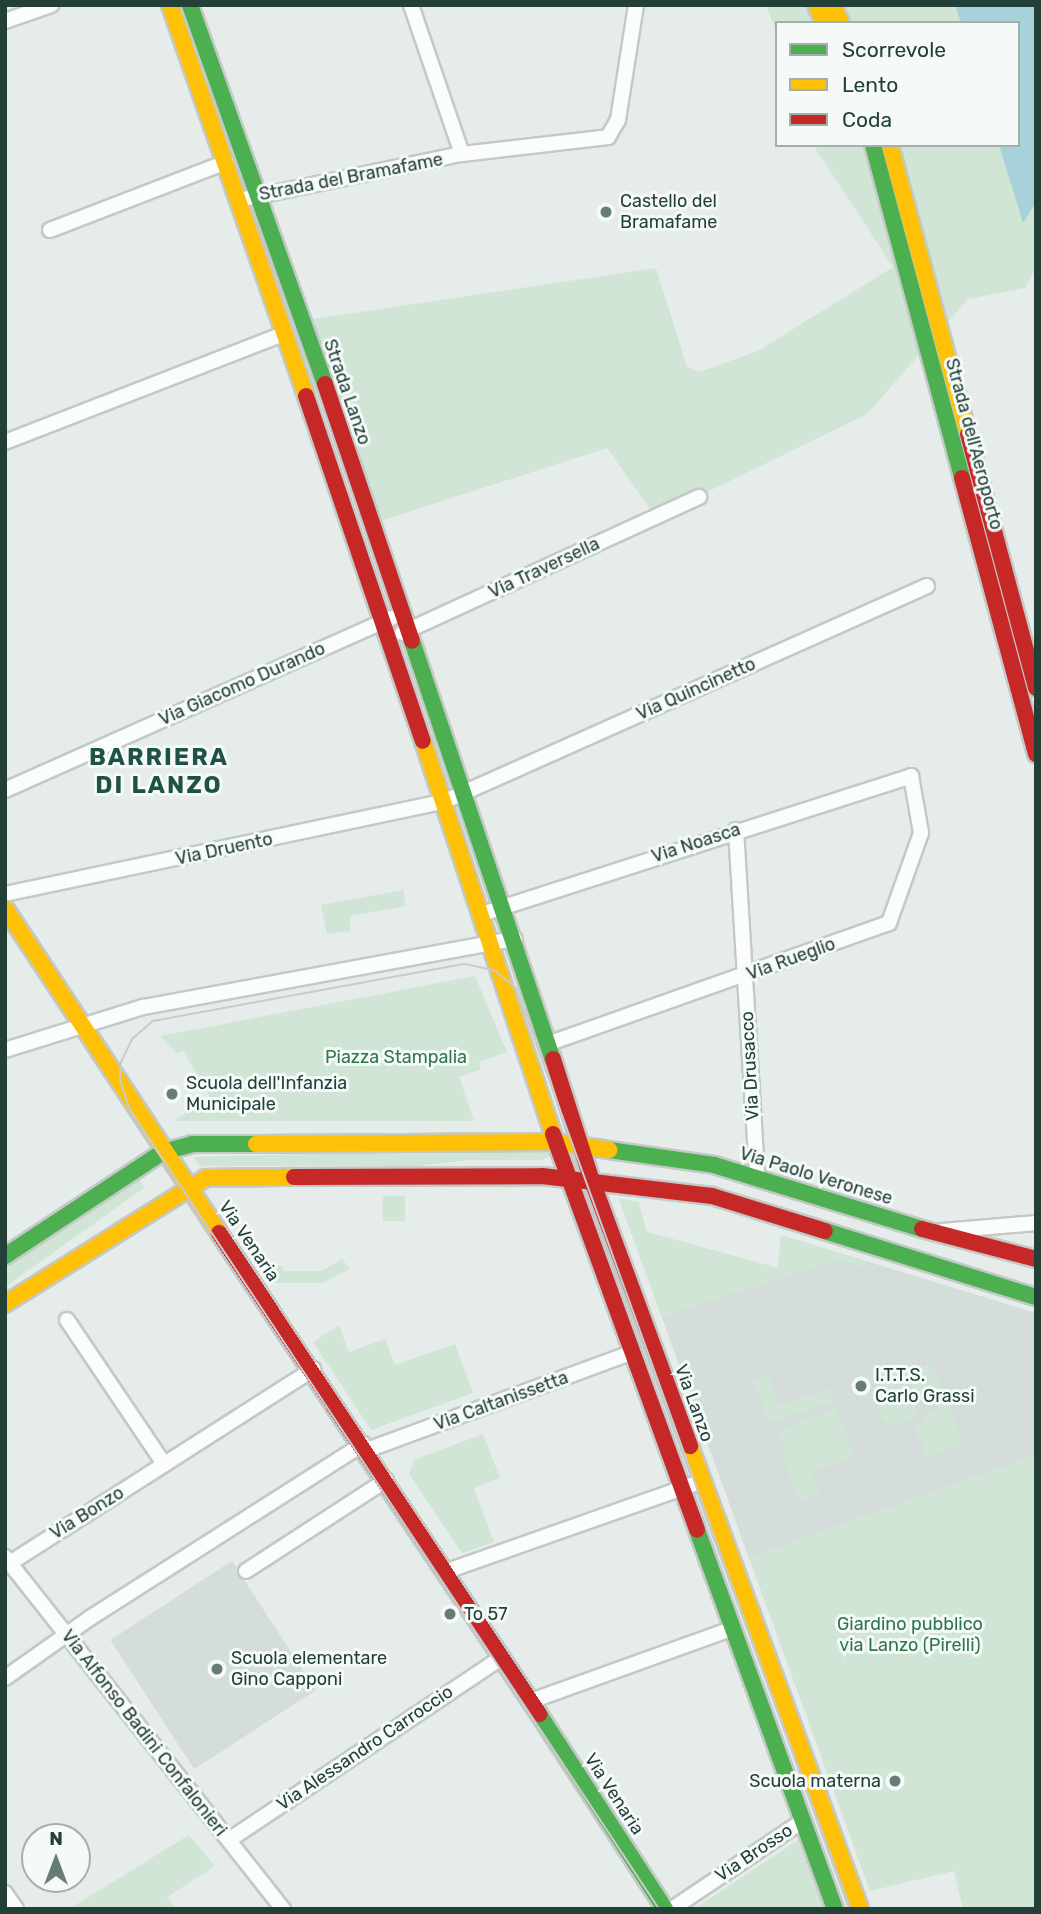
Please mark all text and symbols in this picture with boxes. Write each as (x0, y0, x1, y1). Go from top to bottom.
legend (775, 21, 1020, 147)
text: Scorrevole (842, 37, 946, 62)
text: Lento (842, 72, 898, 97)
text: Coda (842, 107, 892, 132)
street label: Strada del Bramafame (257, 149, 445, 205)
place label: Castello del Bramafame (620, 191, 717, 234)
marker: Castello del Bramafame (598, 204, 614, 220)
street label: Strada Lanzo (319, 336, 375, 448)
street label: Strada dell'Aeroporto (941, 356, 1007, 532)
street label: Via Traversella (485, 533, 603, 603)
street label: Via Giacomo Durando (155, 638, 329, 730)
street label: Via Quincinetto (633, 653, 759, 725)
district label: BARRIERA DI LANZO (90, 744, 228, 800)
street label: Via Noasca (649, 818, 743, 868)
street label: Via Druento (173, 828, 275, 870)
street label: Via Rueglio (744, 933, 838, 985)
street label: Via Drusacco (736, 1011, 764, 1121)
park label: Piazza Stampalia (325, 1046, 467, 1068)
place label: Scuola dell'Infanzia Municipale (186, 1073, 347, 1116)
marker: Scuola dell'Infanzia Municipale (164, 1086, 180, 1102)
street label: Via Paolo Veronese (737, 1142, 895, 1210)
street label: Via Venaria (214, 1196, 284, 1286)
street label: Via Lanzo (670, 1361, 718, 1445)
place label: I.T.T.S. Carlo Grassi (875, 1365, 974, 1408)
street label: Via Caltanissetta (431, 1367, 571, 1435)
marker: I.T.T.S. Carlo Grassi (853, 1378, 869, 1394)
street label: Via Bonzo (46, 1482, 128, 1544)
place label: To 57 (464, 1603, 507, 1625)
marker: To 57 (442, 1606, 458, 1622)
park label: Giardino pubblico via Lanzo (Pirelli) (837, 1614, 983, 1656)
street label: Via Alfonso Badini Confalonieri (57, 1625, 231, 1841)
place label: Scuola elementare Gino Capponi (231, 1648, 387, 1690)
marker: Scuola elementare Gino Capponi (209, 1661, 225, 1677)
street label: Via Alessandro Carroccio (272, 1681, 458, 1815)
street label: Via Venaria (580, 1749, 648, 1839)
place label: Scuola materna (749, 1770, 881, 1792)
marker: Scuola materna (887, 1773, 903, 1789)
street label: Via Brosso (711, 1819, 797, 1887)
north arrow (21, 1823, 91, 1893)
text: N (49, 1827, 63, 1850)

